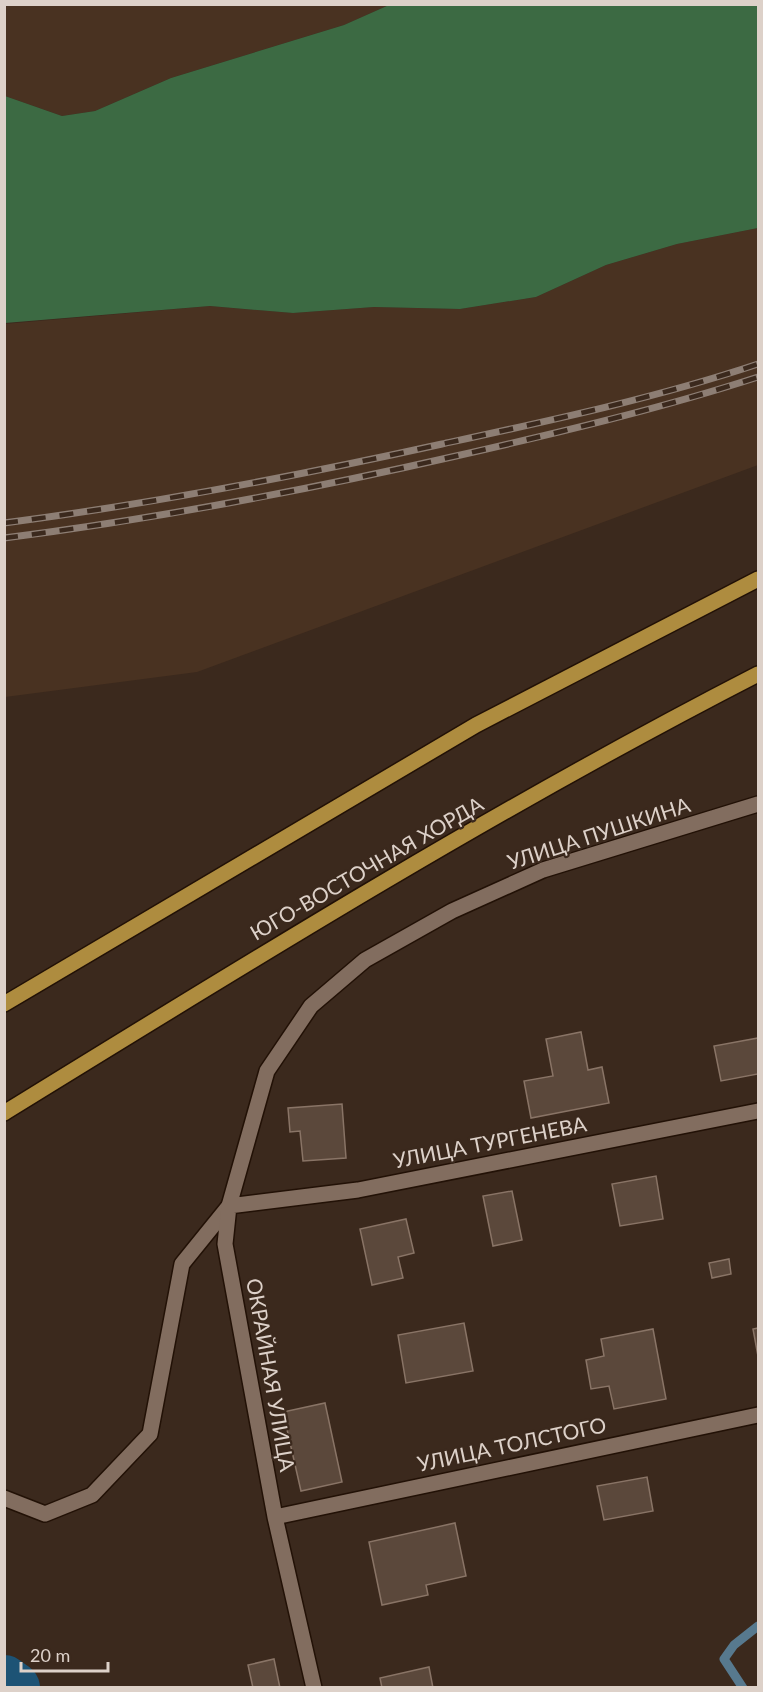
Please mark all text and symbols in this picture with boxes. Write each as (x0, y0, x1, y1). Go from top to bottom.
street label: ЮГО-ВОСТОЧНАЯ ХОРДА (245, 790, 488, 945)
street label: УЛИЦА ПУШКИНА (504, 791, 694, 874)
street label: УЛИЦА ТУРГЕНЕВА (391, 1110, 589, 1173)
street label: ОКРАЙНАЯ УЛИЦА (242, 1276, 301, 1474)
street label: УЛИЦА ТОЛСТОГО (415, 1411, 608, 1476)
scale bar (21, 1635, 108, 1673)
text: 20 m (30, 1644, 70, 1666)

